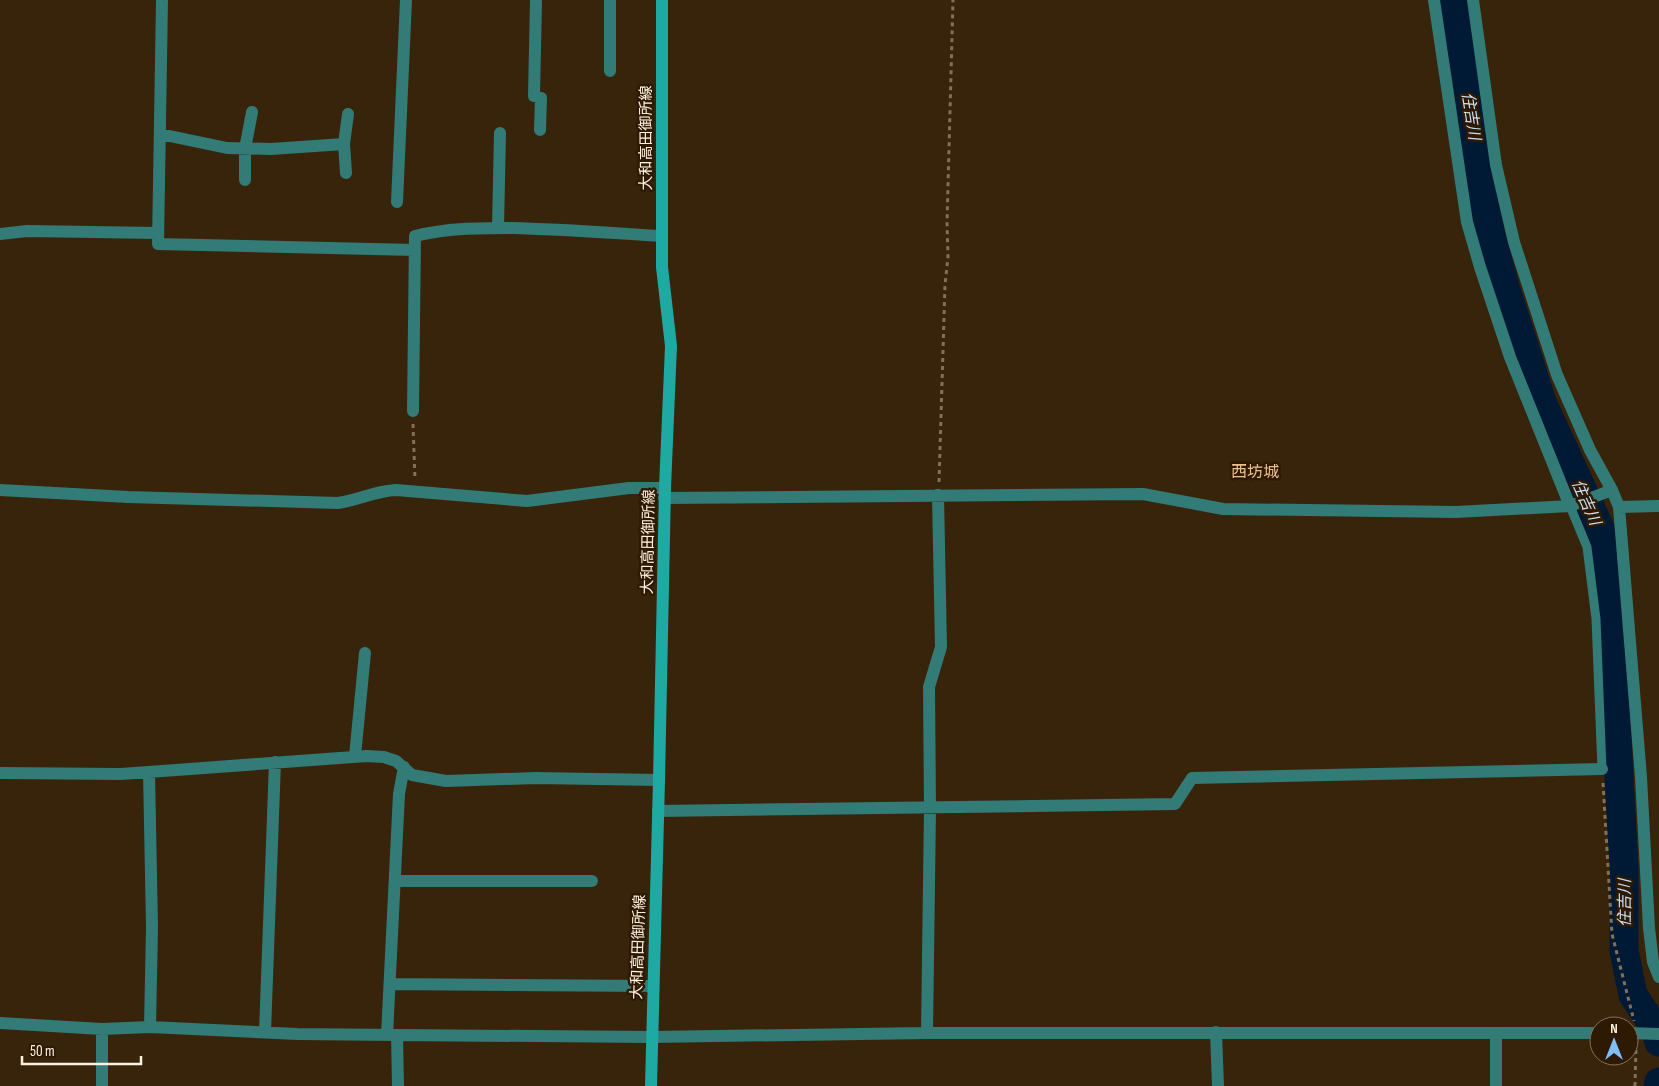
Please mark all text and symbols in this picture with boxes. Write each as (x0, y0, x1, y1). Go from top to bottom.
street label: 大和高田御所線 (637, 85, 656, 191)
water label: 住吉川 (1457, 91, 1484, 143)
district label: 西坊城 (1231, 463, 1279, 482)
water label: 住吉川 (1567, 477, 1605, 530)
street label: 大和高田御所線 (638, 489, 659, 595)
water label: 住吉川 (1616, 877, 1635, 927)
street label: 大和高田御所線 (627, 894, 650, 1000)
north arrow (1589, 1016, 1639, 1066)
text: N (1610, 1020, 1618, 1037)
scale bar (22, 1034, 141, 1066)
text: 50 m (30, 1042, 55, 1061)

